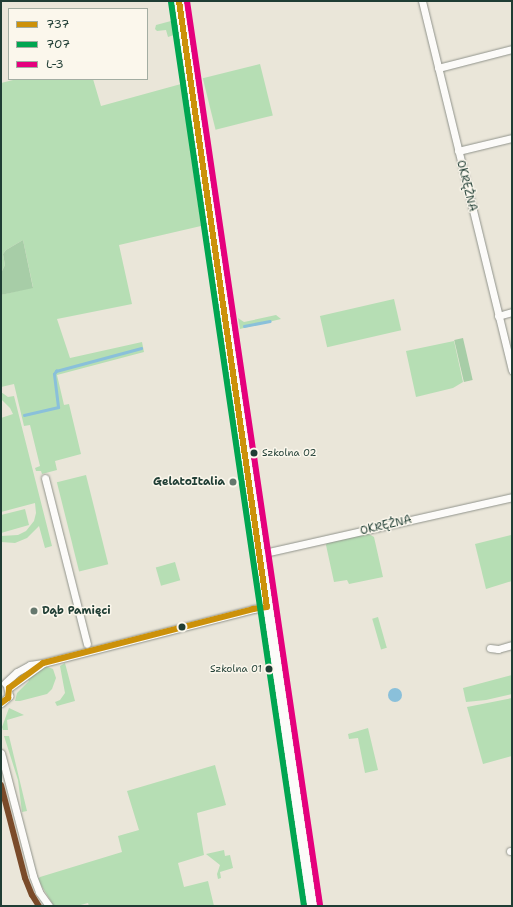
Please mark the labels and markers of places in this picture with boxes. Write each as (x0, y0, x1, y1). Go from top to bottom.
place label: Szkolna 02 (262, 447, 316, 459)
marker: Szkolna 02 (249, 448, 259, 458)
place label: GelatoItalia (153, 475, 225, 489)
marker: GelatoItalia (228, 477, 238, 487)
place label: Dąb Pamięci (42, 604, 111, 618)
marker: Dąb Pamięci (29, 606, 39, 616)
unlabelled marker (177, 622, 187, 632)
place label: Szkolna 01 (210, 663, 262, 675)
marker: Szkolna 01 (264, 664, 274, 674)

